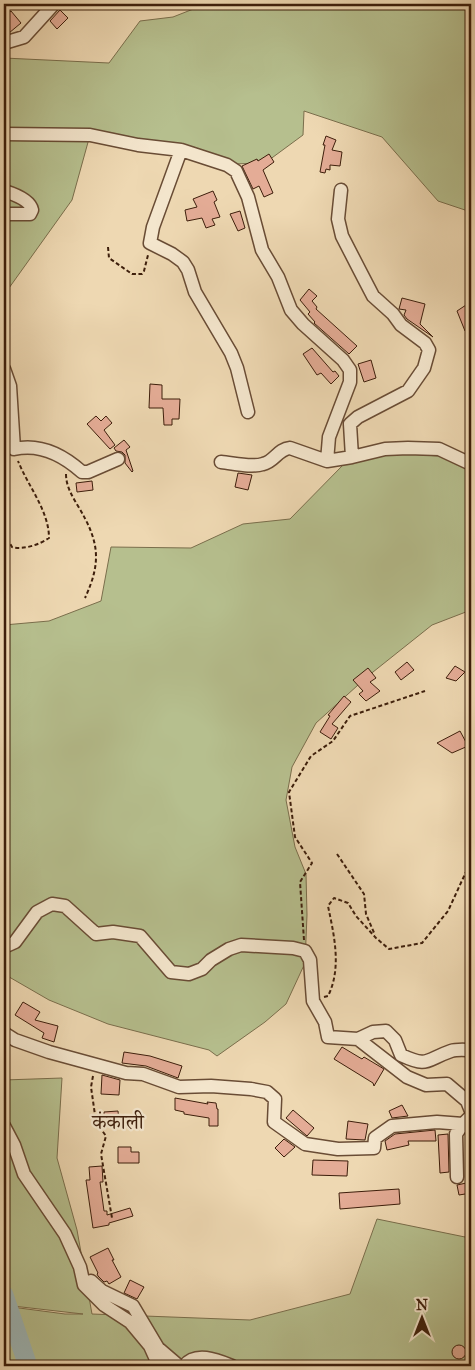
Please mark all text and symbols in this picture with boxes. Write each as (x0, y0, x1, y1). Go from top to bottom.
district label: कंकाली (91, 1110, 145, 1134)
north arrow (398, 1292, 448, 1342)
text: N (416, 1297, 428, 1314)

